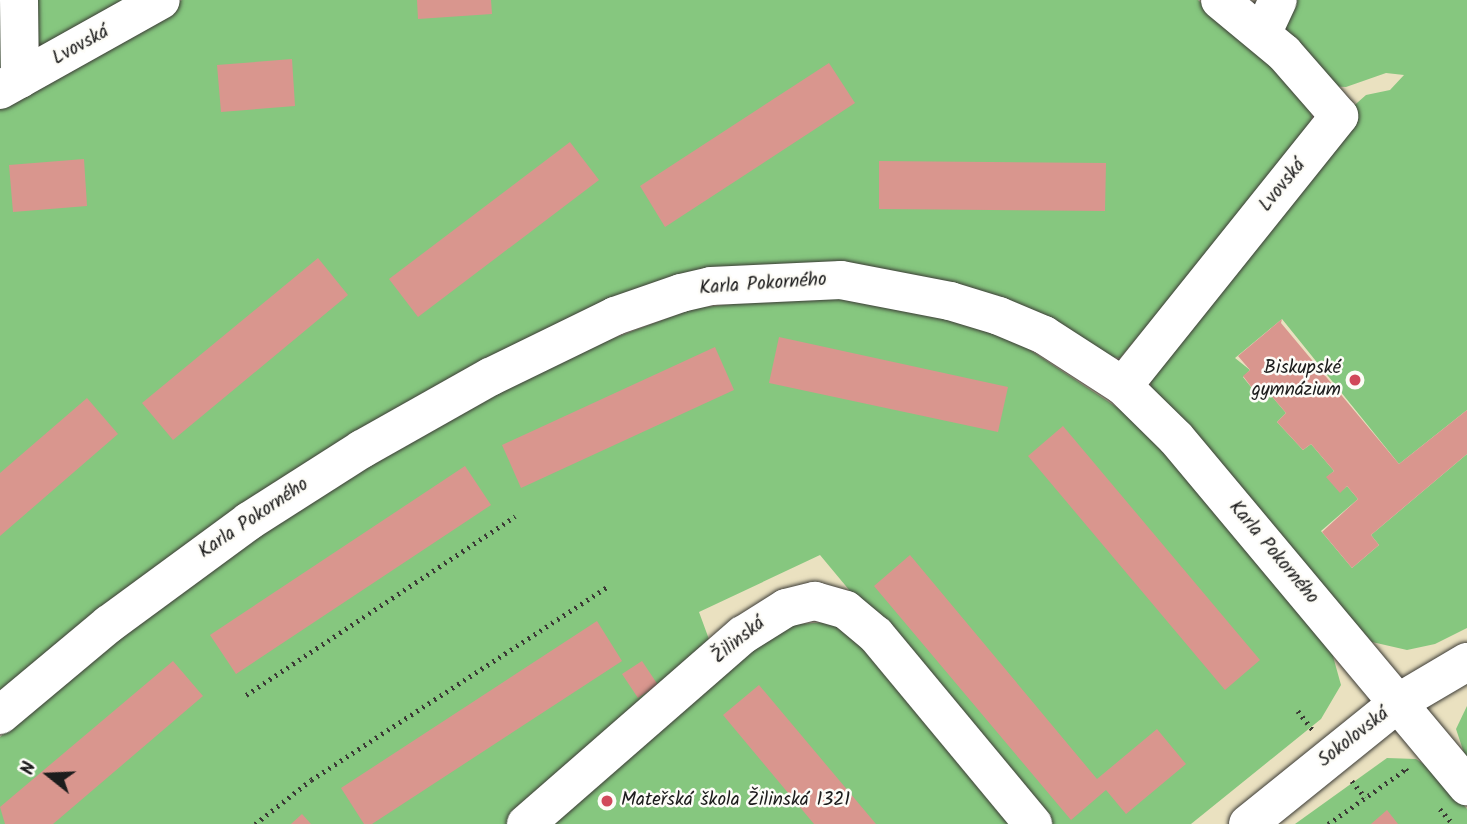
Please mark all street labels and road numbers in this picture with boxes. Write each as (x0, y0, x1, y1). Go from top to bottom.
street label: Lvovská (49, 21, 113, 71)
street label: Lvovská (1255, 155, 1311, 217)
street label: Karla Pokorného (699, 269, 827, 301)
street label: Karla Pokorného (195, 474, 313, 564)
street label: Karla Pokorného (1223, 497, 1323, 609)
street label: Žilinská (708, 613, 770, 669)
street label: Sokolovská (1314, 703, 1394, 773)

